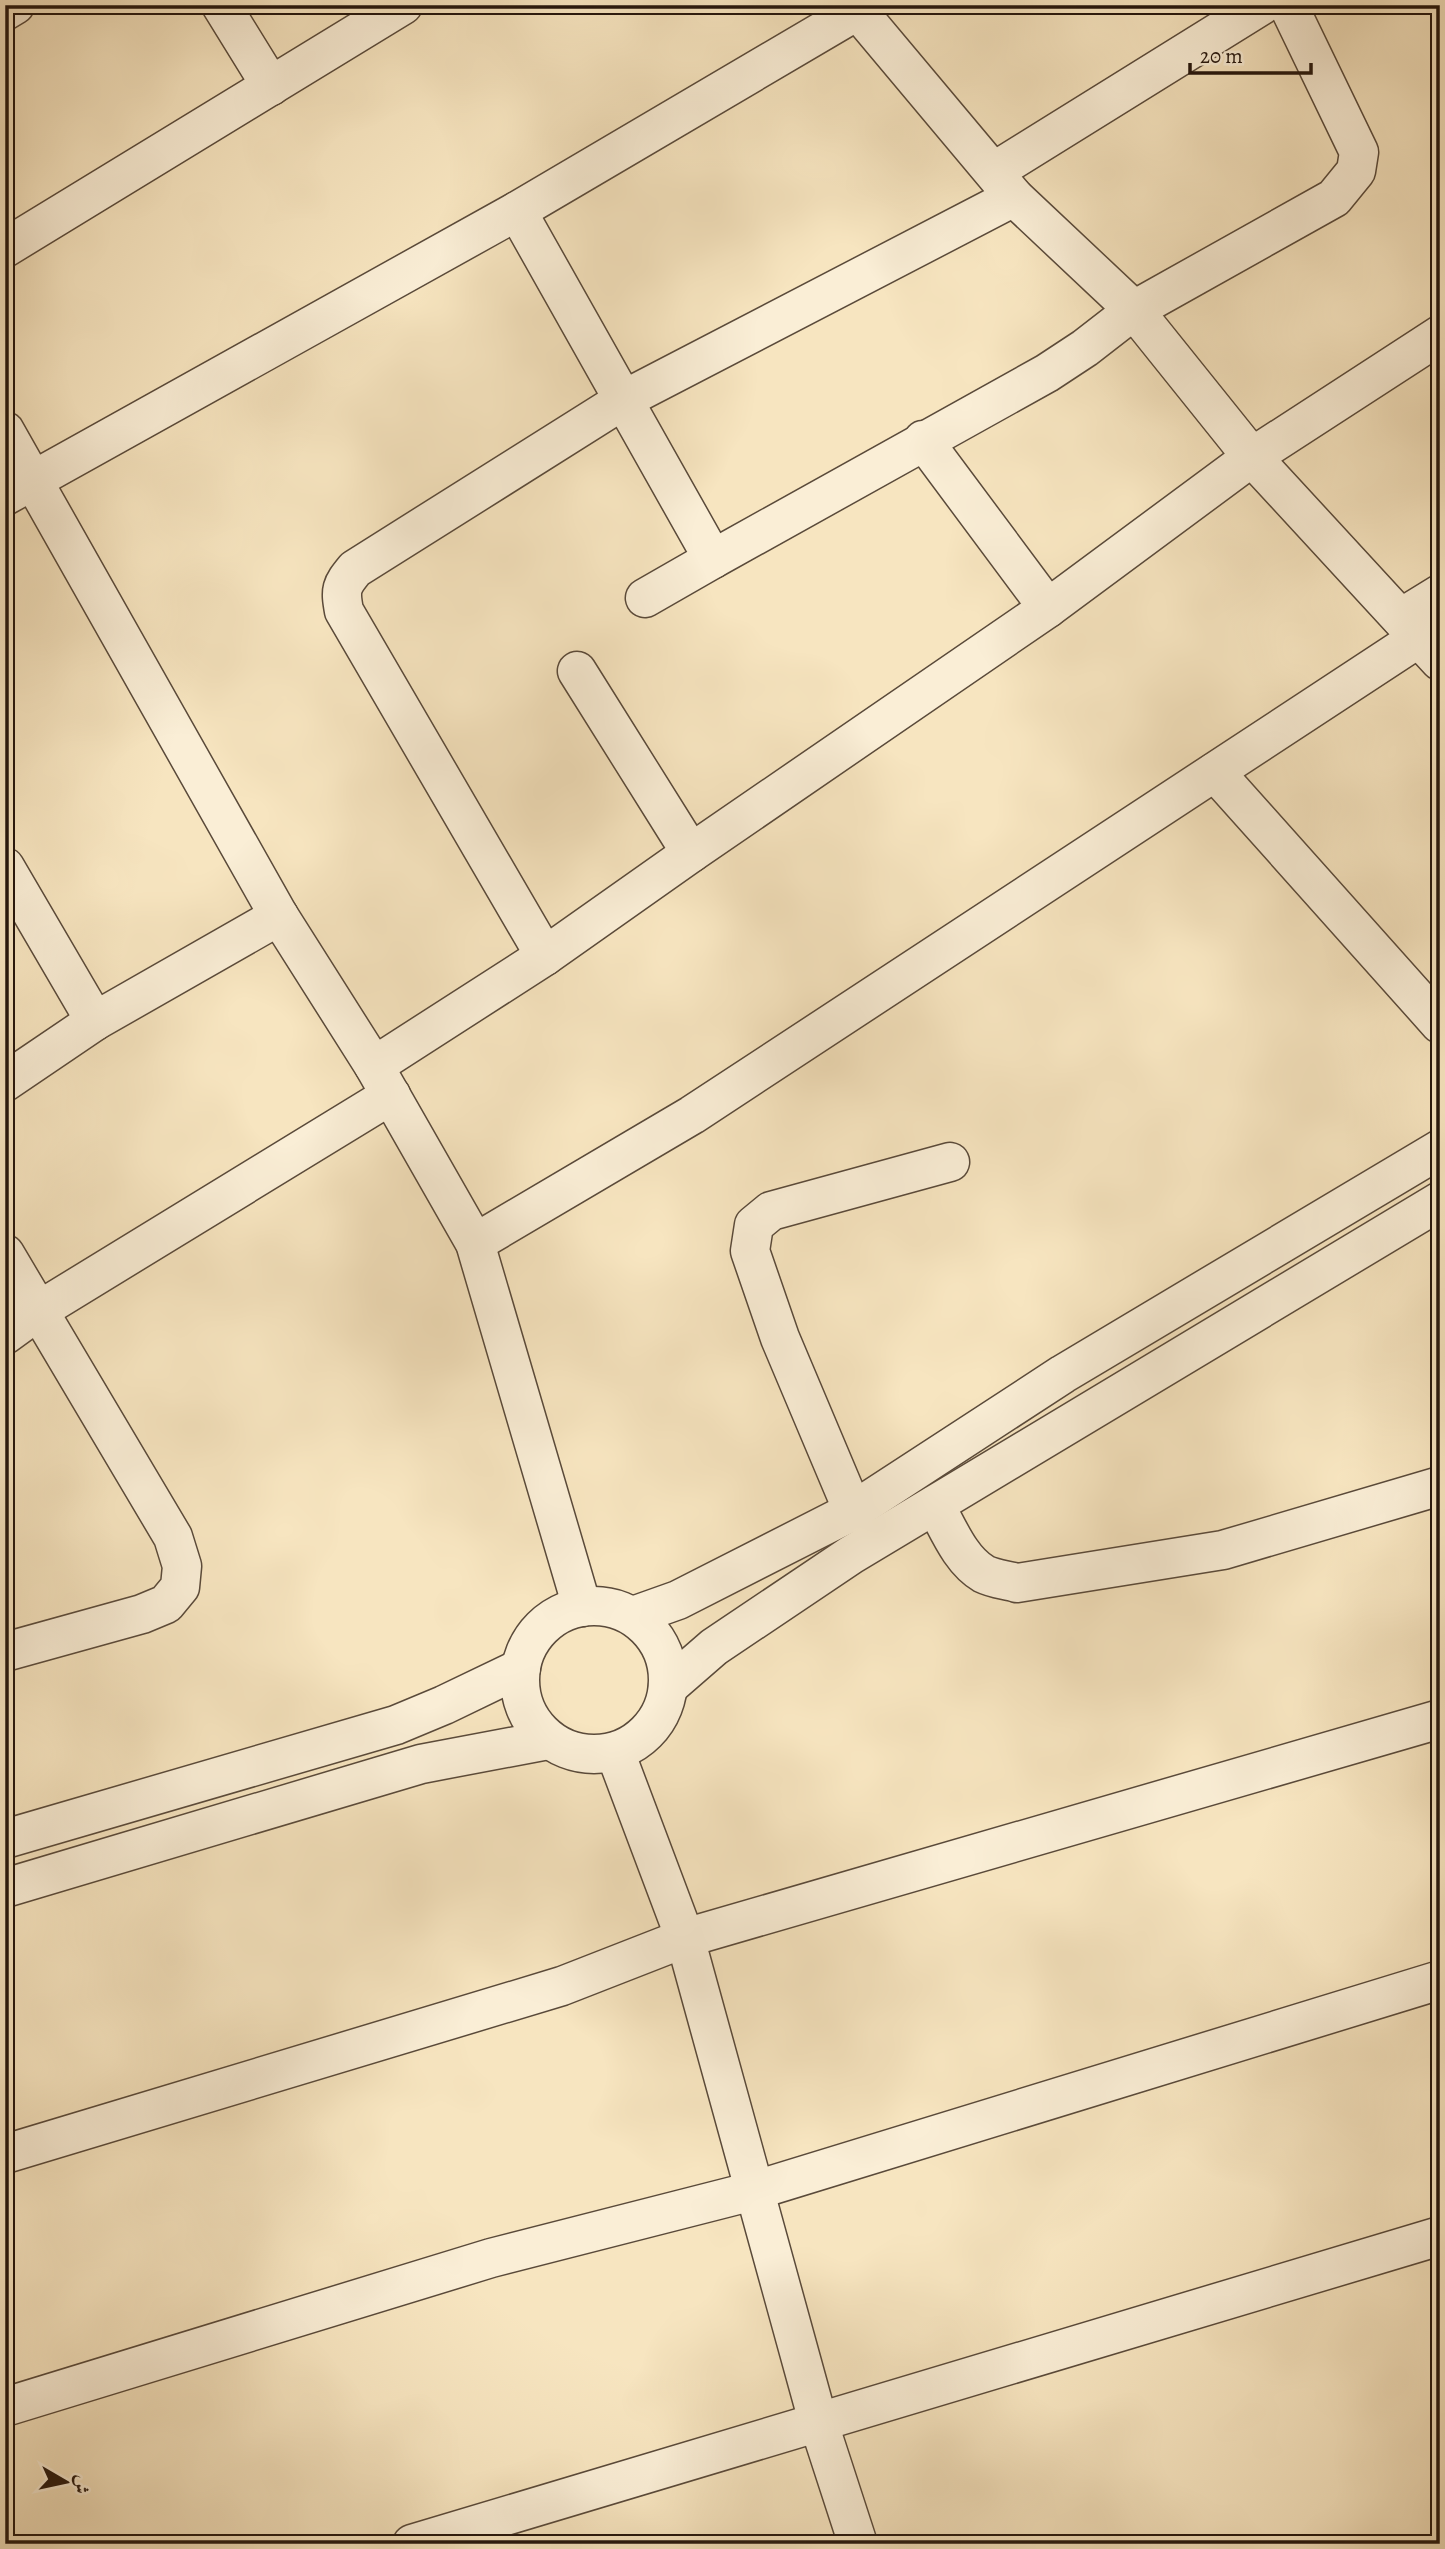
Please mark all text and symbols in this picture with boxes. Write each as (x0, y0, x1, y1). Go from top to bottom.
scale bar (1190, 32, 1310, 76)
text: 20 m (1200, 42, 1243, 70)
north arrow (32, 2448, 102, 2518)
text: ش (67, 2473, 96, 2496)

